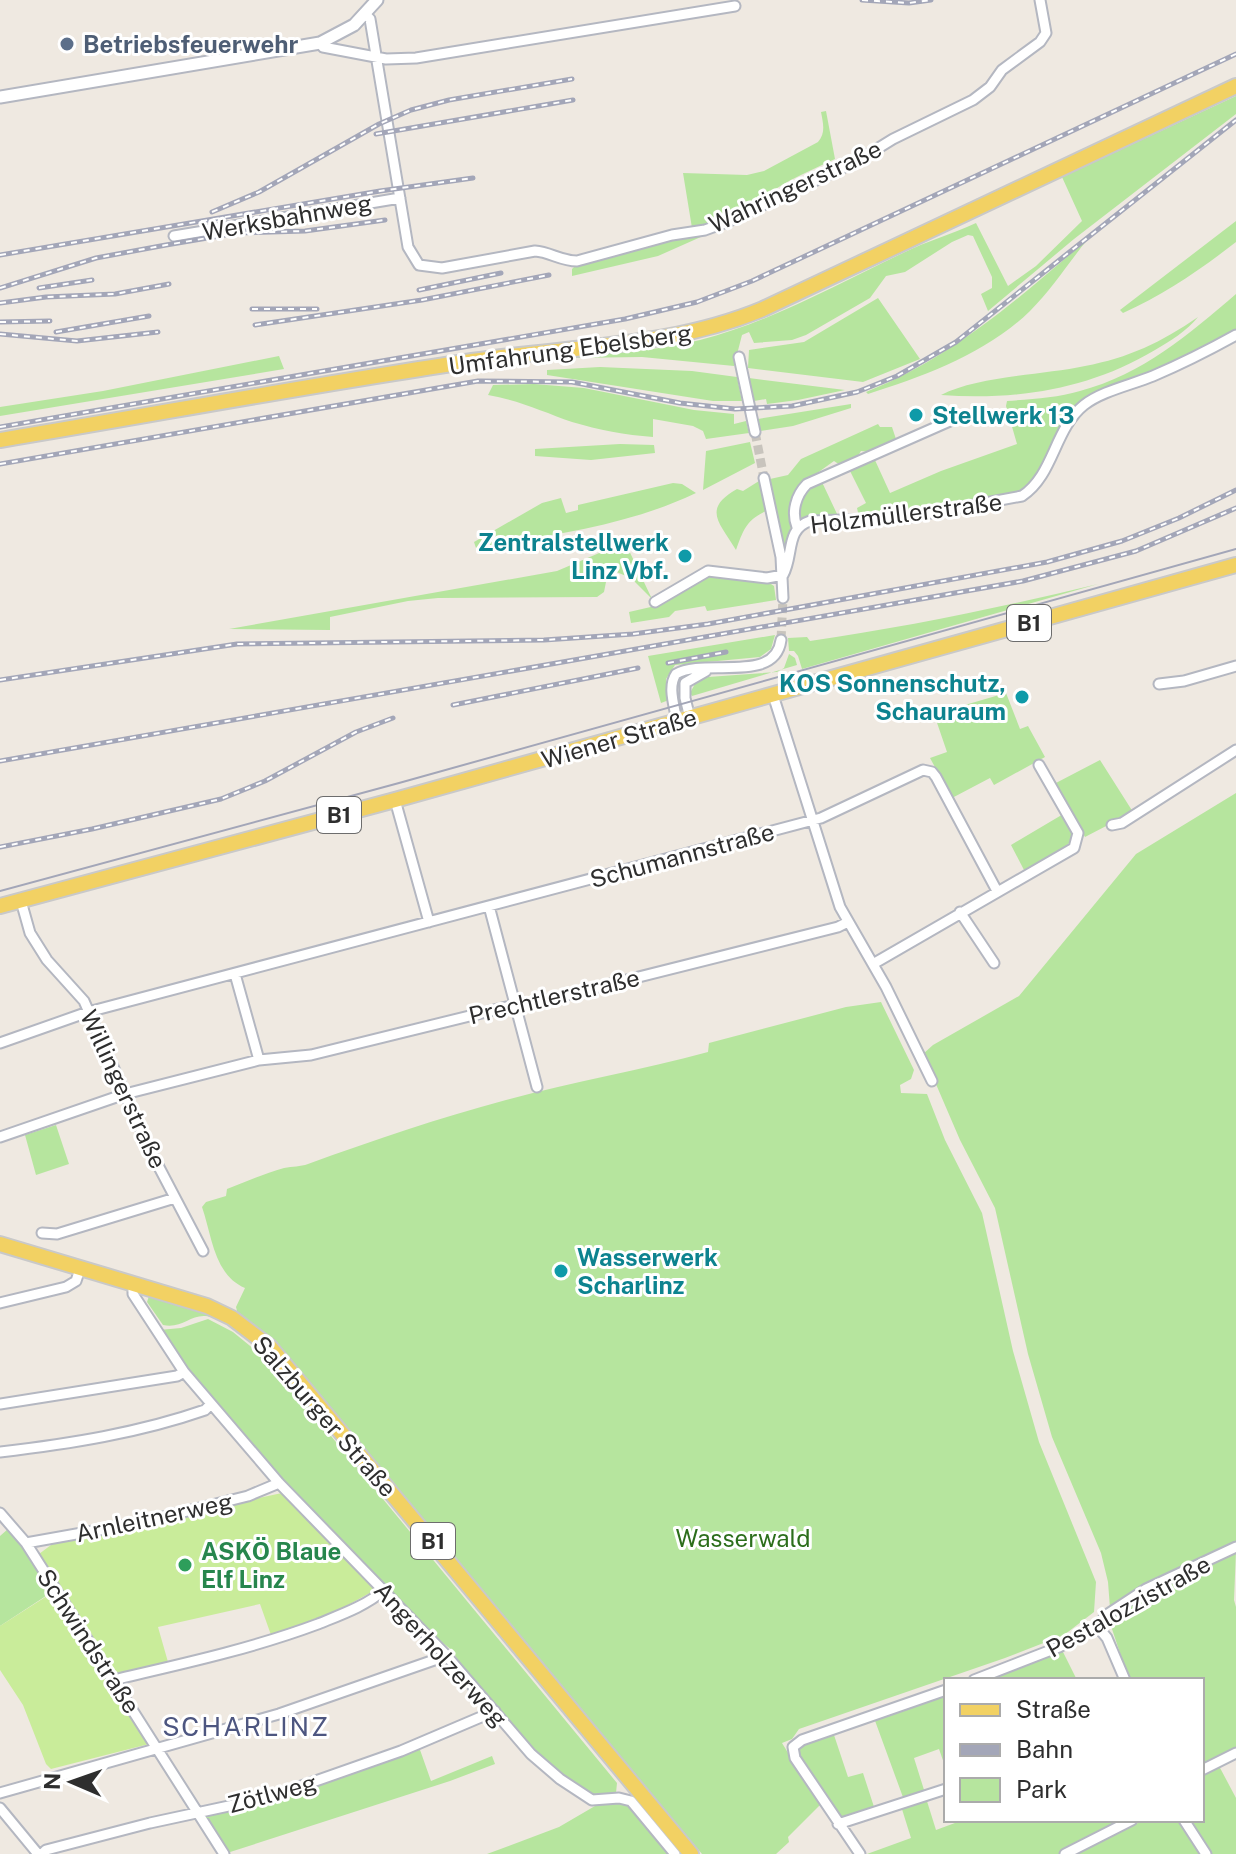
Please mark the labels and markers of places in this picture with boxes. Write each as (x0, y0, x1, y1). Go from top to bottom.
place label: Betriebsfeuerwehr (83, 30, 298, 58)
marker: Betriebsfeuerwehr (58, 35, 76, 53)
place label: Stellwerk 13 (932, 401, 1074, 429)
marker: Stellwerk 13 (907, 406, 925, 424)
place label: Zentralstellwerk Linz Vbf. (478, 528, 669, 584)
marker: Zentralstellwerk Linz Vbf. (676, 547, 694, 565)
place label: KOS Sonnenschutz, Schauraum (779, 669, 1006, 725)
marker: KOS Sonnenschutz, Schauraum (1013, 688, 1031, 706)
place label: Wasserwerk Scharlinz (577, 1243, 718, 1299)
marker: Wasserwerk Scharlinz (552, 1262, 570, 1280)
place label: ASKÖ Blaue Elf Linz (201, 1537, 341, 1593)
marker: ASKÖ Blaue Elf Linz (176, 1556, 194, 1574)

